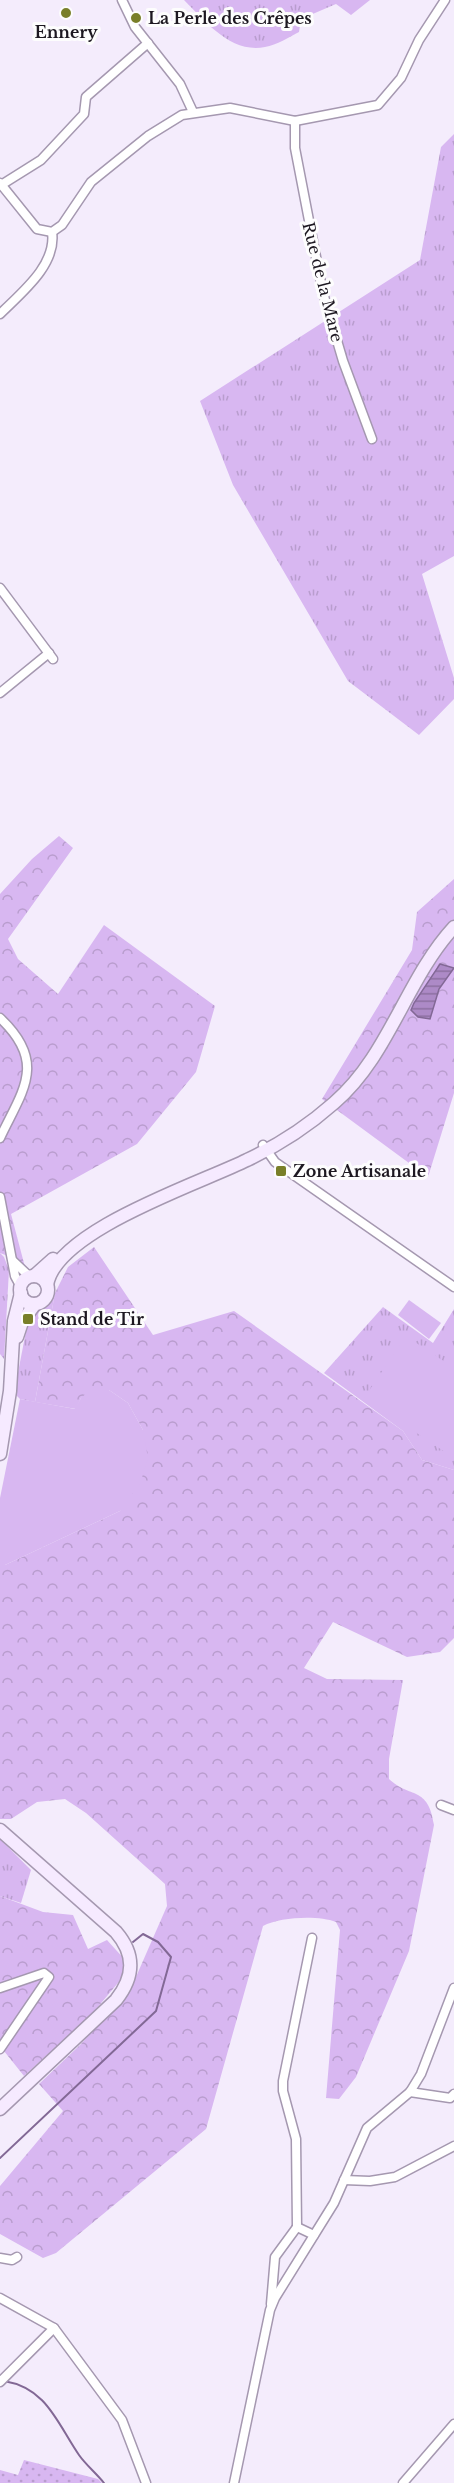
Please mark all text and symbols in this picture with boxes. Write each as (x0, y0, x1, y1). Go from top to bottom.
marker: Ennery (59, 6, 73, 20)
place label: La Perle des Crêpes (148, 8, 312, 28)
marker: La Perle des Crêpes (129, 11, 143, 25)
place label: Ennery (34, 22, 98, 42)
street label: Rue de la Mare (298, 220, 348, 344)
place label: Zone Artisanale (293, 1161, 426, 1181)
marker: Zone Artisanale (274, 1164, 288, 1178)
place label: Stand de Tir (40, 1309, 144, 1329)
marker: Stand de Tir (21, 1312, 35, 1326)

